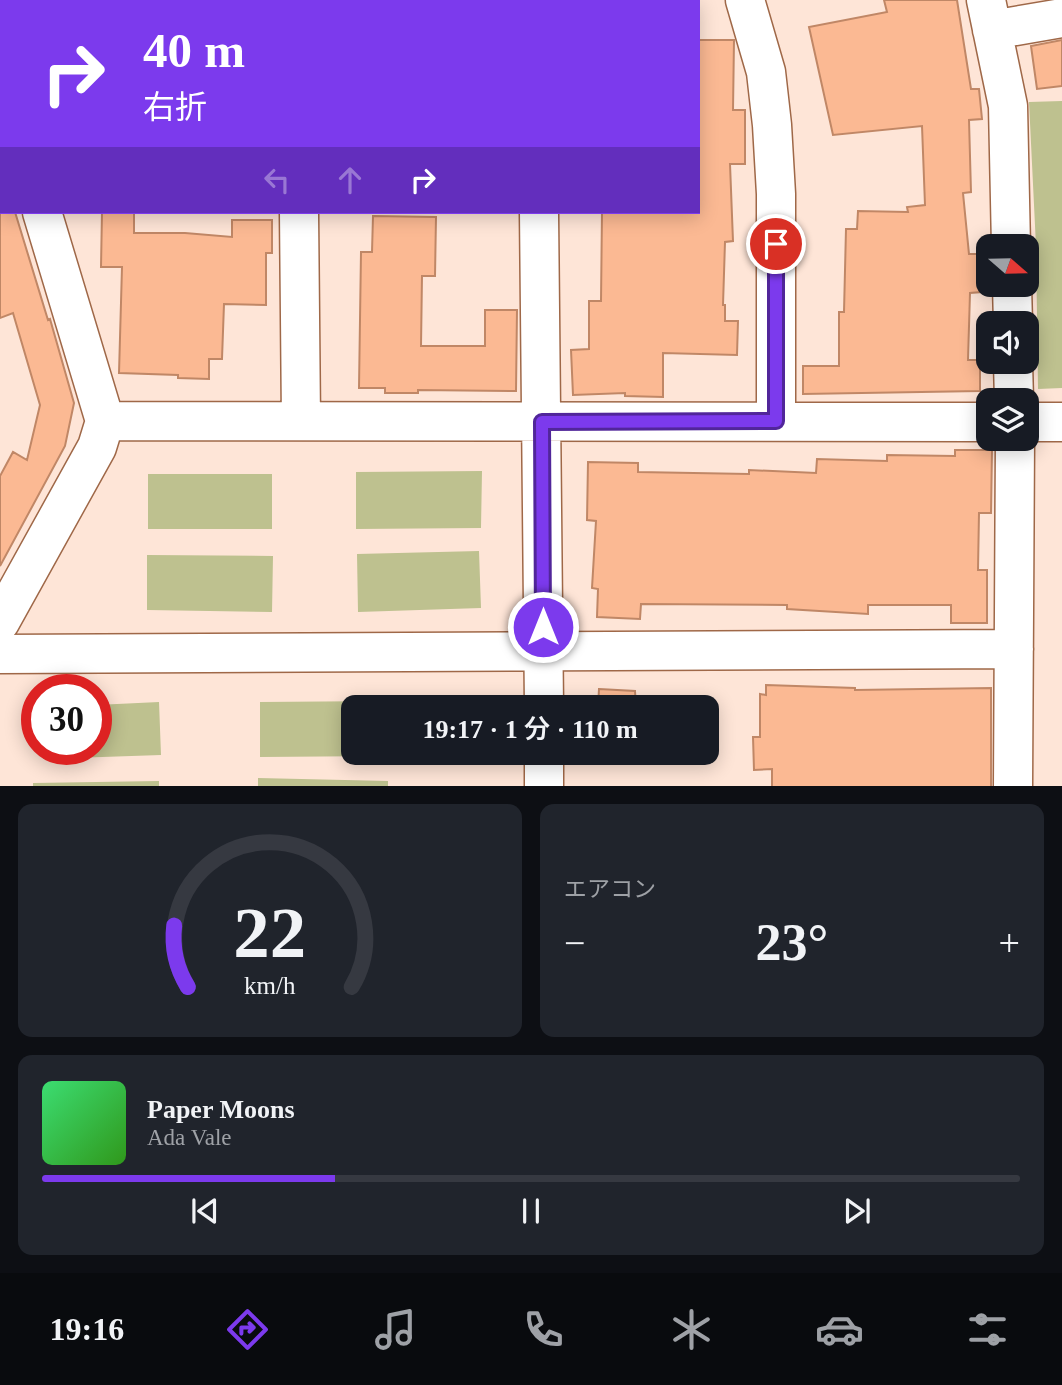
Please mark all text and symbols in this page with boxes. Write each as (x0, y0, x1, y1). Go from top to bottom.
text: 40 m (143, 23, 245, 78)
icon: right (28, 28, 119, 119)
text: 右折 (143, 89, 207, 125)
icon: left (258, 161, 296, 199)
icon: ahead (331, 161, 369, 199)
icon: right (404, 161, 442, 199)
pin (746, 214, 806, 274)
icon: arrive (757, 225, 795, 263)
north arrow (976, 234, 1040, 298)
map controls (976, 234, 1039, 451)
button: sound (976, 311, 1039, 374)
button: layers (976, 388, 1039, 451)
position arrow (506, 590, 580, 664)
speed limit sign: 30 (21, 674, 112, 765)
text: 19:17 · 1 分 · 110 m (422, 715, 638, 744)
text: エアコン (564, 877, 656, 902)
text: 22 (234, 892, 306, 973)
text: 23° (756, 914, 828, 971)
text: − (564, 922, 585, 964)
text: + (999, 922, 1020, 964)
text: km/h (244, 971, 296, 998)
text: Paper Moons (147, 1095, 295, 1124)
text: Ada Vale (147, 1125, 232, 1150)
icon: previous (186, 1192, 224, 1230)
icon: pause (512, 1192, 550, 1230)
icon: next (838, 1192, 876, 1230)
icon: directions (223, 1305, 272, 1354)
icon: music (371, 1305, 420, 1354)
icon: phone (519, 1305, 568, 1354)
icon: climate (667, 1305, 716, 1354)
icon: car (815, 1305, 864, 1354)
icon: filters (963, 1305, 1012, 1354)
text: 19:16 (50, 1311, 124, 1347)

